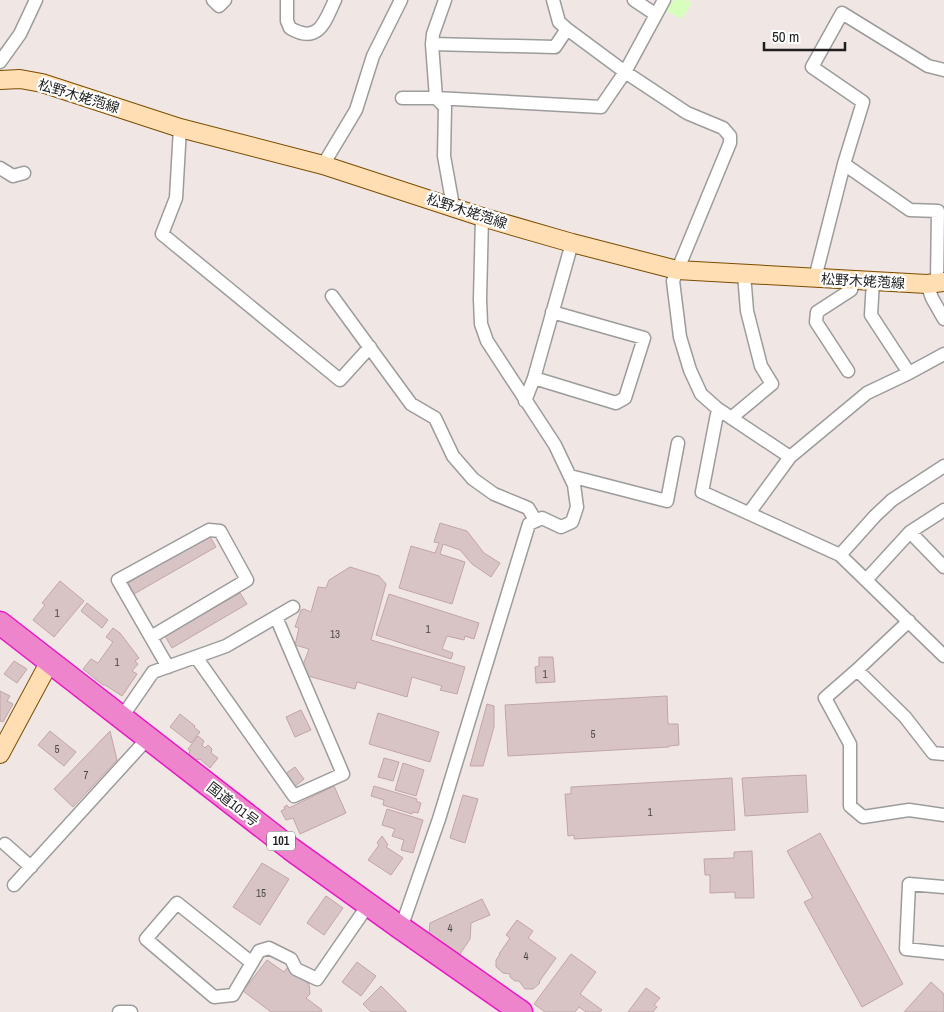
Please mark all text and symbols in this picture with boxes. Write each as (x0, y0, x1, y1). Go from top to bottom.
scale bar (764, 20, 845, 52)
text: 50 m (772, 26, 799, 47)
street label: 松野木姥萢線 (36, 75, 122, 117)
street label: 松野木姥萢線 (424, 189, 510, 233)
street label: 松野木姥萢線 (821, 270, 905, 292)
house number: 1 (54, 606, 60, 620)
house number: 1 (425, 622, 431, 636)
house number: 13 (330, 627, 340, 641)
house number: 1 (114, 655, 120, 669)
house number: 1 (542, 667, 548, 681)
house number: 5 (590, 727, 596, 741)
house number: 5 (54, 742, 60, 756)
house number: 7 (83, 768, 89, 782)
street label: 国道101号 (203, 778, 263, 830)
house number: 1 (647, 805, 653, 819)
road number: 101 (267, 831, 295, 850)
house number: 15 (256, 886, 266, 900)
house number: 4 (447, 921, 453, 935)
house number: 4 (523, 949, 529, 963)

